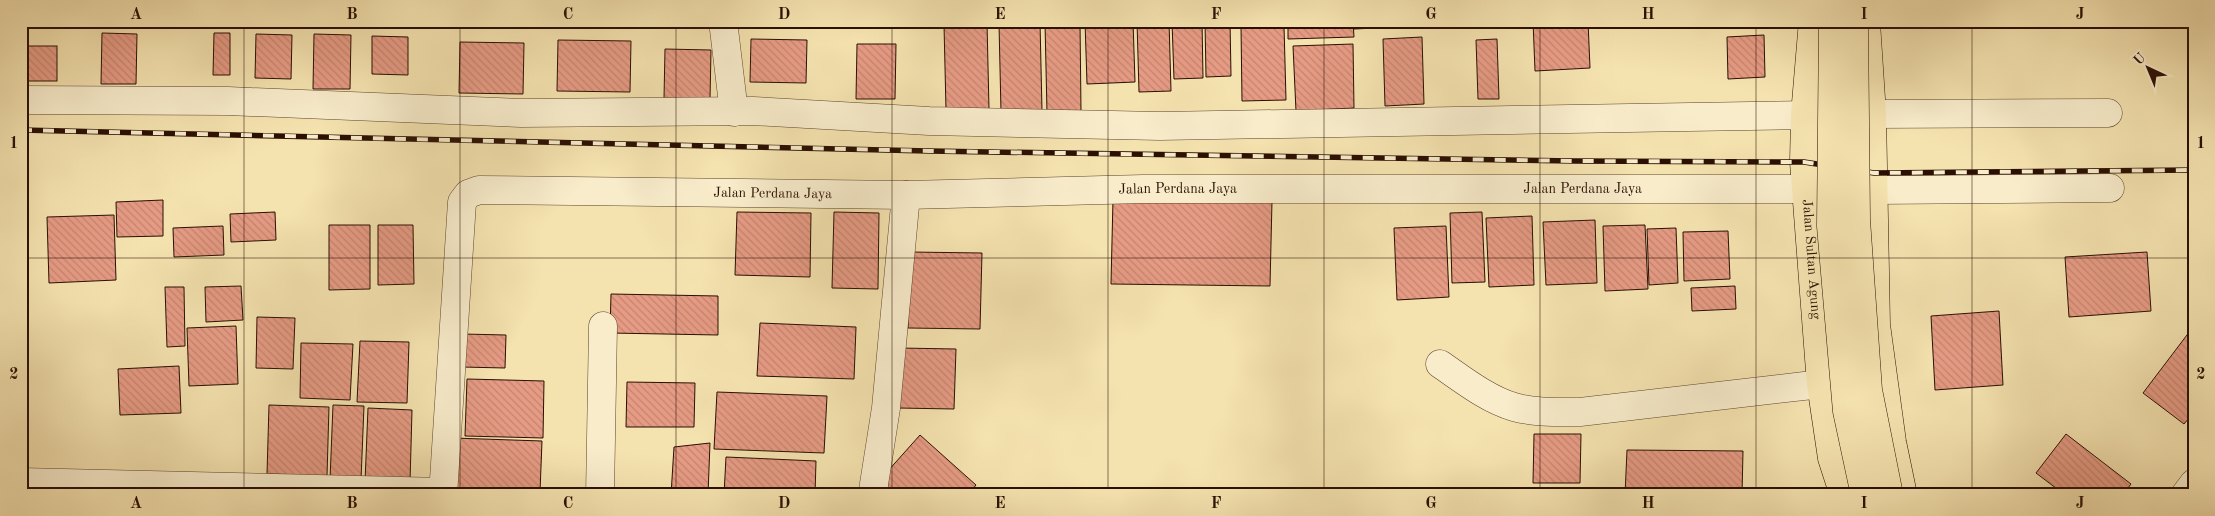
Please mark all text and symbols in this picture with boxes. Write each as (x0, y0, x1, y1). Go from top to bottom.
text: A (130, 7, 142, 23)
text: B (346, 7, 358, 23)
text: C (563, 7, 573, 23)
text: D (778, 7, 790, 23)
text: E (994, 7, 1006, 23)
text: F (1211, 7, 1222, 23)
text: G (1425, 7, 1437, 23)
text: H (1641, 7, 1655, 23)
text: I (1860, 7, 1868, 23)
text: J (2076, 7, 2085, 23)
north arrow (2122, 42, 2172, 92)
text: U (2131, 50, 2149, 68)
text: 1 (9, 136, 19, 152)
text: 1 (2196, 136, 2206, 152)
street label: Jalan Perdana Jaya (1118, 182, 1237, 197)
street label: Jalan Perdana Jaya (1523, 182, 1642, 196)
street label: Jalan Perdana Jaya (713, 186, 832, 201)
street label: Jalan Sultan Agung (1800, 199, 1823, 321)
text: 2 (9, 367, 19, 383)
text: 2 (2196, 367, 2206, 383)
text: A (130, 496, 142, 512)
text: B (346, 496, 358, 512)
text: C (563, 496, 573, 512)
text: D (778, 496, 790, 512)
text: E (994, 496, 1006, 512)
text: F (1211, 496, 1222, 512)
text: G (1425, 496, 1437, 512)
text: H (1641, 496, 1655, 512)
text: I (1860, 496, 1868, 512)
text: J (2076, 496, 2085, 512)

